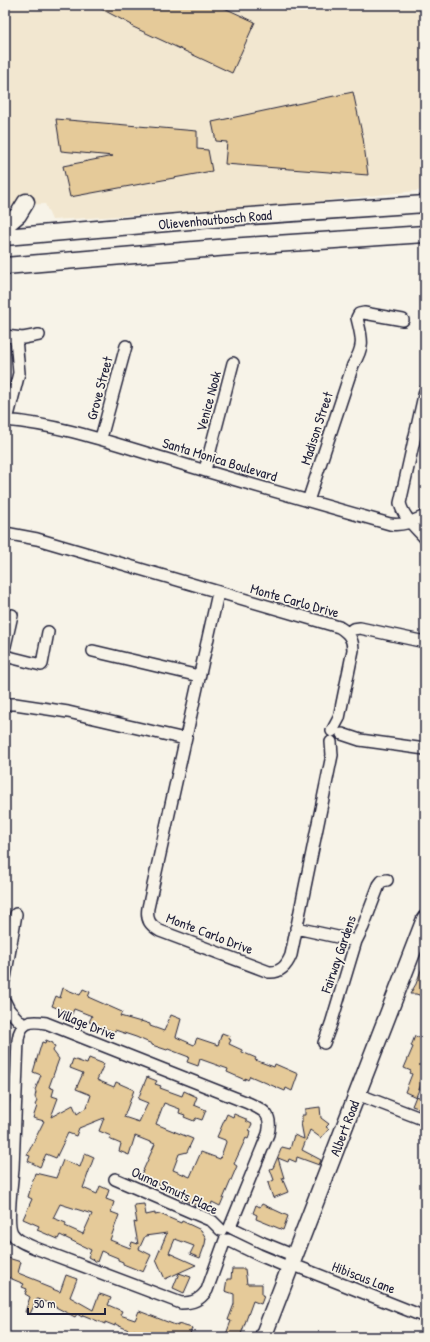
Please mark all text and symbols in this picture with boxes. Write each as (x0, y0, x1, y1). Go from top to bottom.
street label: Olievenhoutbosch Road (157, 205, 273, 233)
street label: Grove Street (81, 354, 117, 422)
street label: Venice Nook (191, 369, 225, 433)
street label: Madison Street (295, 389, 337, 467)
street label: Santa Monica Boulevard (160, 433, 280, 486)
street label: Monte Carlo Drive (248, 578, 342, 622)
street label: Monte Carlo Drive (164, 908, 256, 958)
street label: Fairway Gardens (316, 913, 361, 997)
street label: Village Drive (52, 1002, 120, 1045)
street label: Albert Road (325, 1097, 364, 1159)
street label: Ouma Smuts Place (129, 1162, 222, 1219)
street label: Hibiscus Lane (330, 1256, 399, 1298)
scale bar (28, 1290, 105, 1316)
text: 50 m (34, 1295, 55, 1312)

